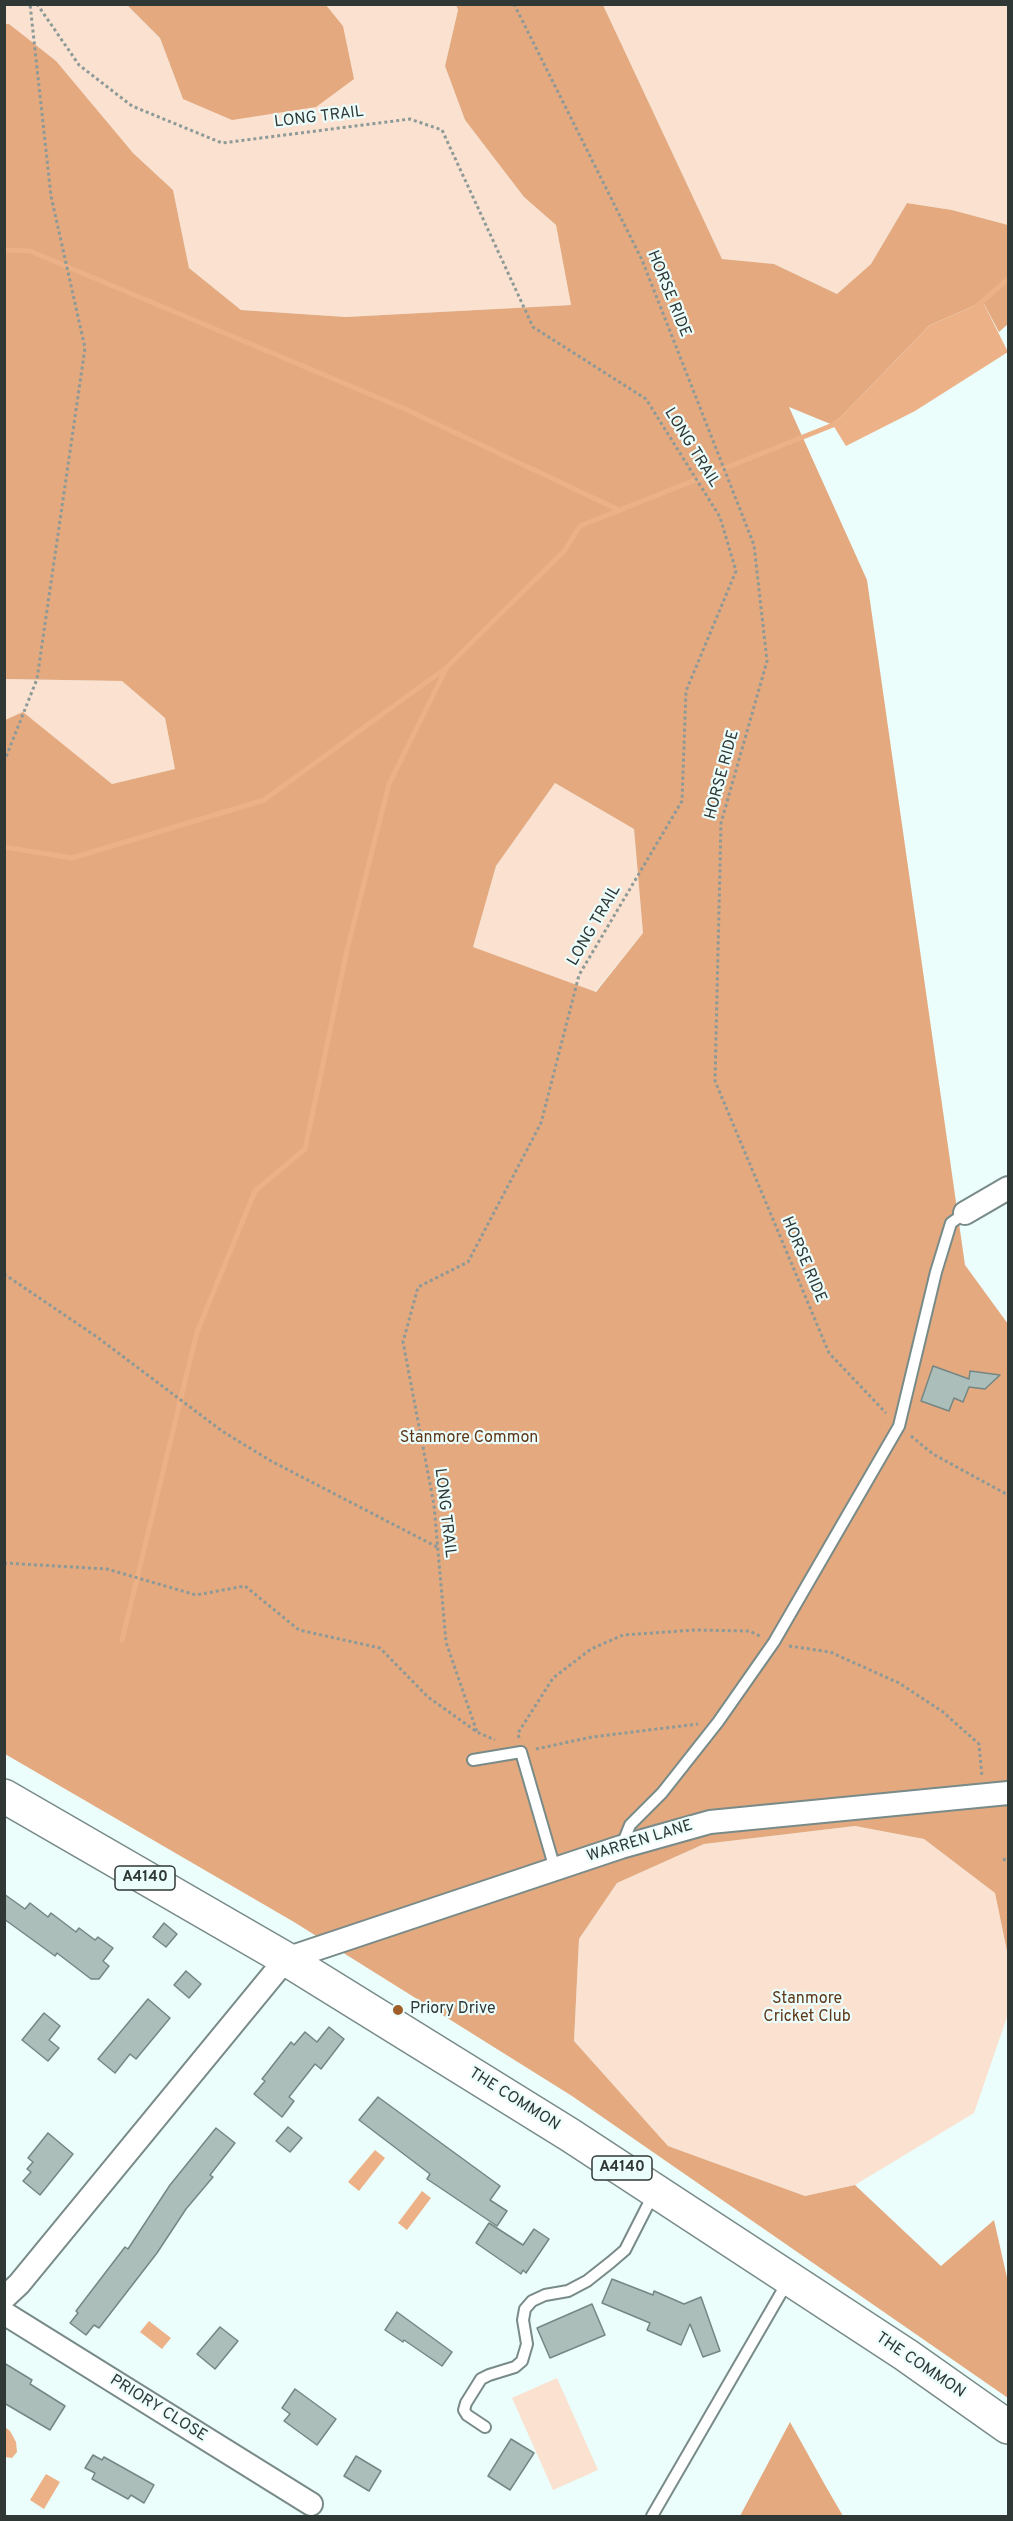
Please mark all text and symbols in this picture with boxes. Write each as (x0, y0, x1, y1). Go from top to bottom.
street label: LONG TRAIL (273, 103, 365, 133)
street label: HORSE RIDE (642, 248, 694, 340)
street label: LONG TRAIL (659, 405, 723, 491)
street label: HORSE RIDE (702, 728, 744, 822)
street label: LONG TRAIL (564, 882, 626, 970)
street label: HORSE RIDE (776, 1214, 830, 1306)
park label: Stanmore Common (400, 1429, 538, 1449)
street label: LONG TRAIL (429, 1467, 459, 1559)
street label: WARREN LANE (585, 1817, 695, 1867)
road number: A4140 (115, 1866, 175, 1890)
park label: Stanmore Cricket Club (763, 1990, 851, 2028)
place label: Priory Drive (410, 2000, 496, 2020)
marker: Priory Drive (391, 2003, 405, 2017)
street label: THE COMMON (465, 2064, 563, 2136)
road number: A4140 (592, 2156, 652, 2180)
street label: THE COMMON (872, 2329, 968, 2403)
street label: PRIORY CLOSE (106, 2371, 210, 2447)

